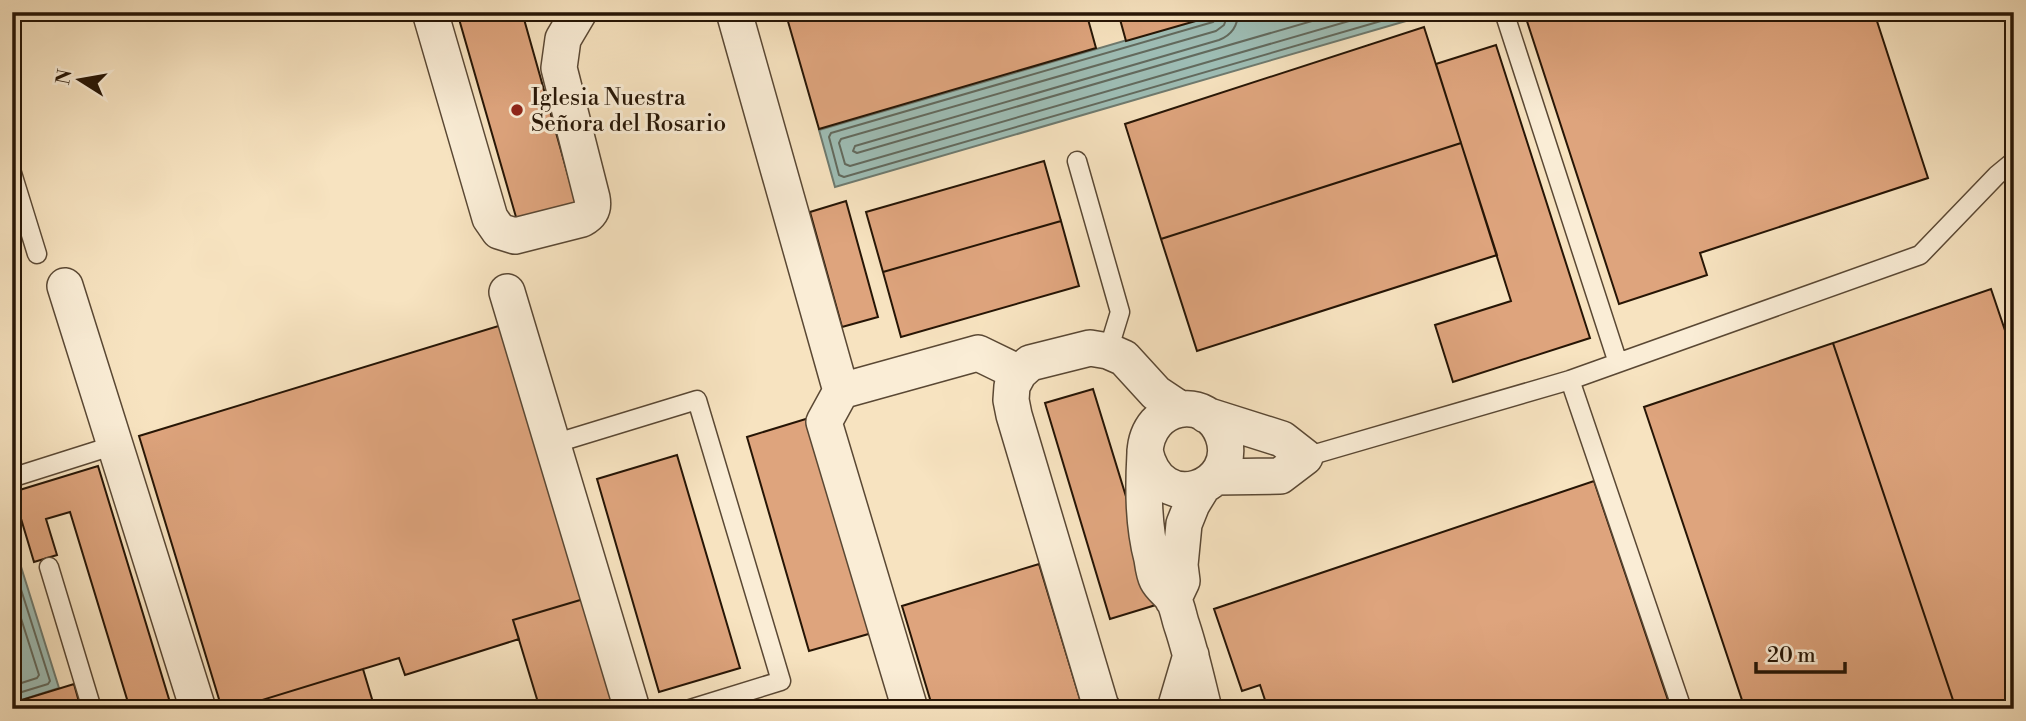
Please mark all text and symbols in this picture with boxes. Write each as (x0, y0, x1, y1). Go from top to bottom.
north arrow (46, 46, 116, 116)
text: N (51, 67, 78, 87)
place label: Iglesia Nuestra Señora del Rosario (531, 84, 726, 138)
marker: Iglesia Nuestra Señora del Rosario (509, 102, 525, 118)
scale bar (1756, 630, 1846, 674)
text: 20 m (1767, 643, 1816, 669)

